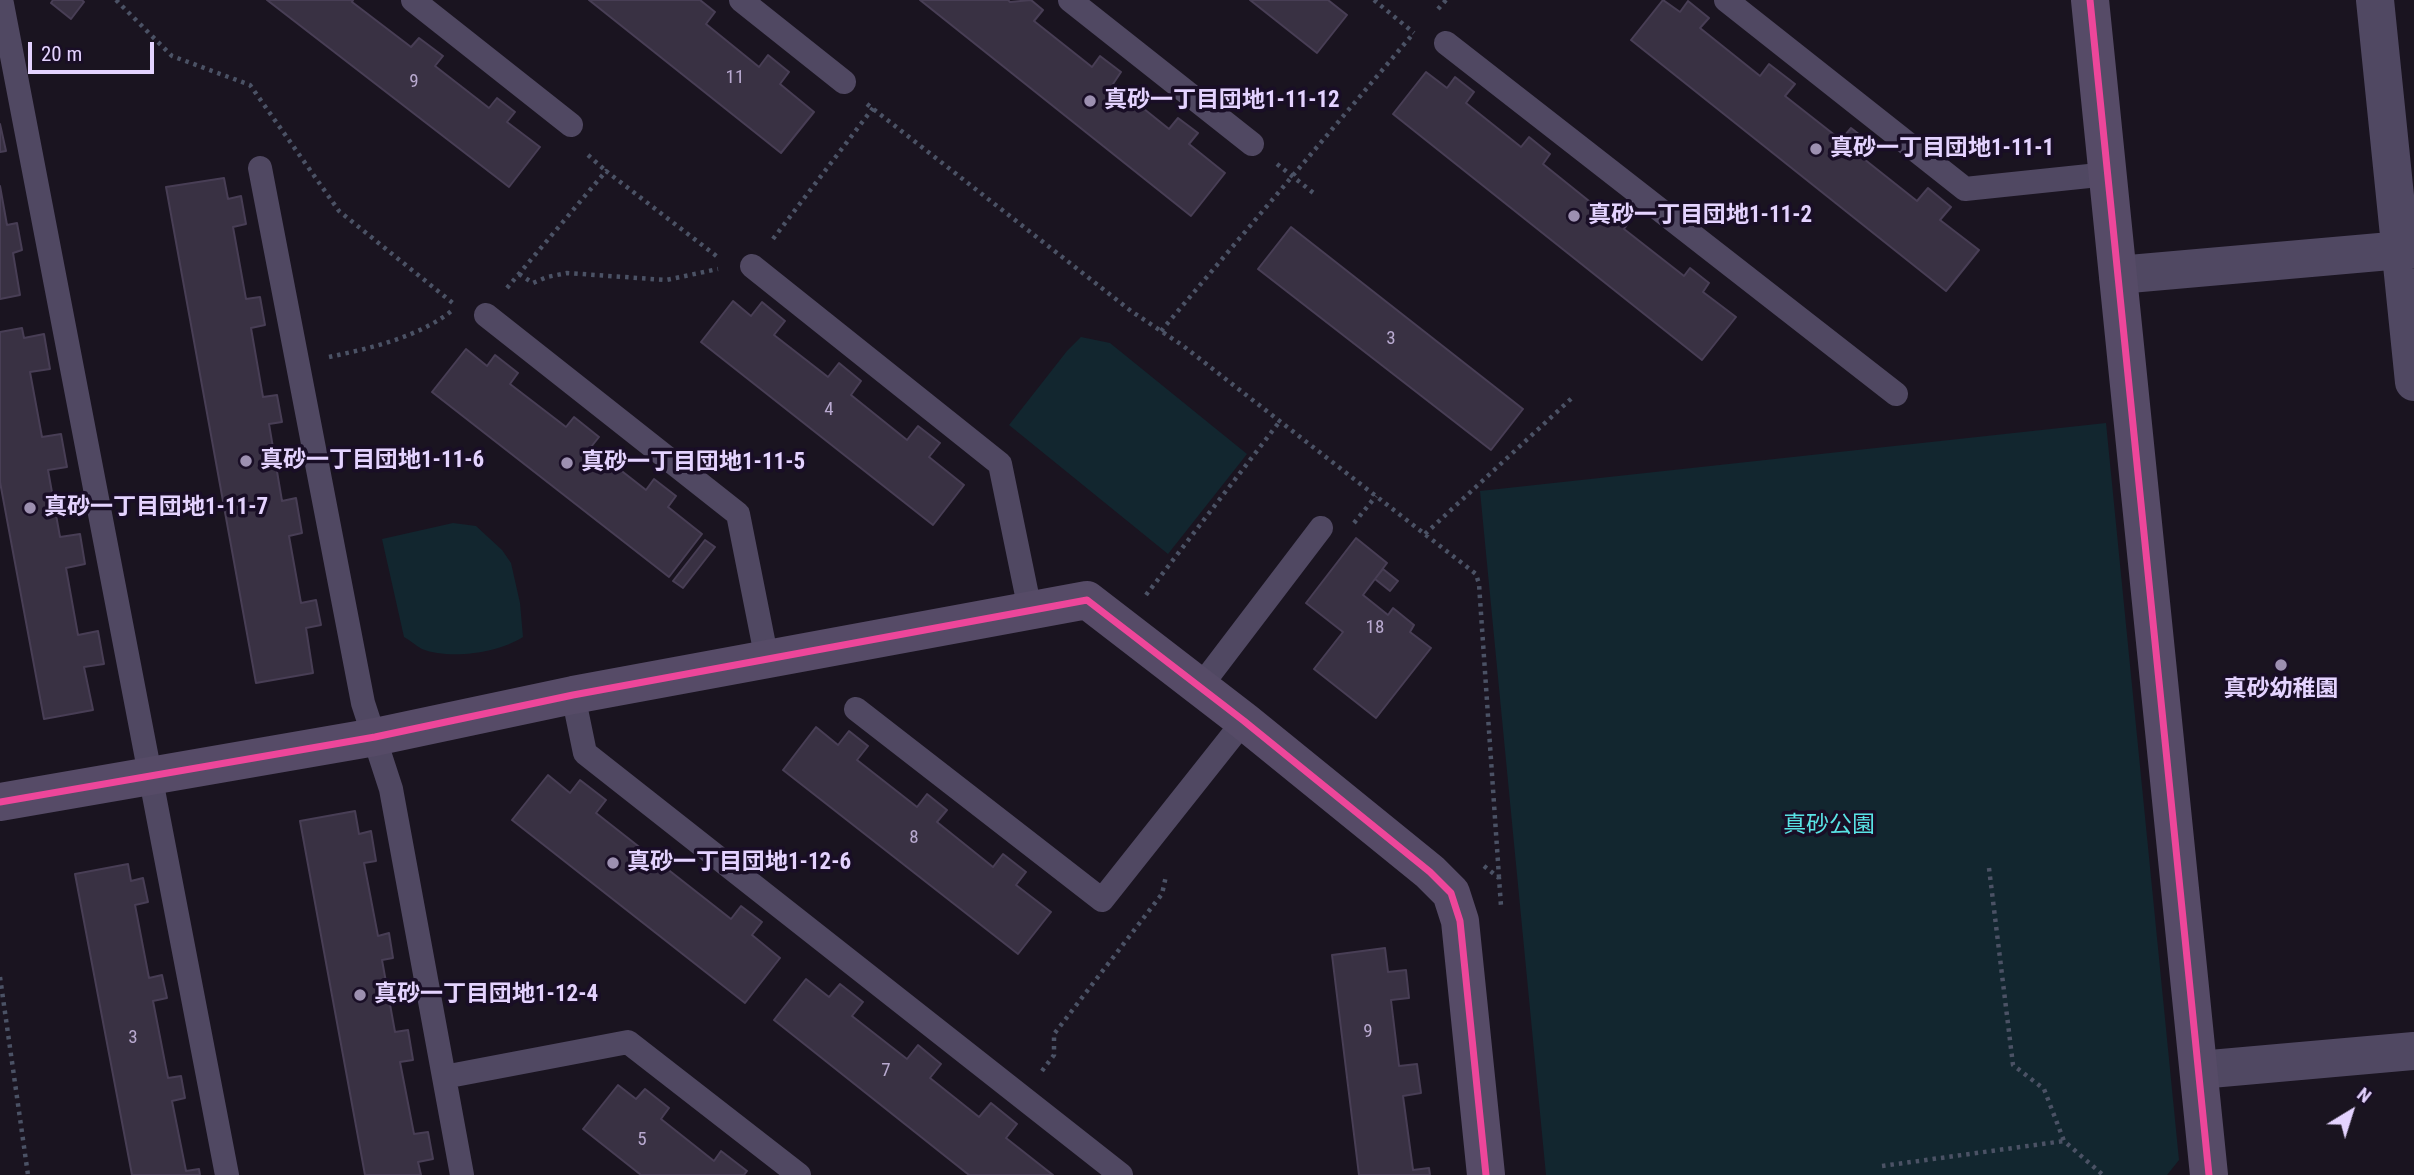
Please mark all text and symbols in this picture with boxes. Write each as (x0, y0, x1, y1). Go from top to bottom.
scale bar (32, 28, 158, 72)
text: 20 m (41, 42, 82, 66)
house number: 11 (726, 67, 744, 89)
house number: 9 (409, 71, 419, 93)
place label: 真砂一丁目団地1-11-12 (1104, 87, 1340, 115)
marker: 真砂一丁目団地1-11-12 (1082, 93, 1098, 109)
place label: 真砂一丁目団地1-11-1 (1830, 135, 2054, 163)
marker: 真砂一丁目団地1-11-1 (1808, 141, 1824, 157)
place label: 真砂一丁目団地1-11-2 (1588, 202, 1812, 230)
marker: 真砂一丁目団地1-11-2 (1566, 208, 1582, 224)
house number: 3 (1386, 328, 1396, 350)
house number: 4 (824, 399, 834, 421)
place label: 真砂一丁目団地1-11-6 (260, 447, 484, 475)
place label: 真砂一丁目団地1-11-5 (581, 449, 805, 477)
marker: 真砂一丁目団地1-11-6 (238, 453, 254, 469)
marker: 真砂一丁目団地1-11-5 (559, 455, 575, 471)
place label: 真砂一丁目団地1-11-7 (44, 494, 268, 522)
marker: 真砂一丁目団地1-11-7 (22, 500, 38, 516)
house number: 18 (1366, 617, 1384, 639)
marker: 真砂幼稚園 (2273, 657, 2289, 673)
place label: 真砂幼稚園 (2224, 676, 2338, 704)
park label: 真砂公園 (1783, 812, 1875, 840)
house number: 8 (909, 827, 919, 849)
place label: 真砂一丁目団地1-12-6 (627, 849, 851, 877)
marker: 真砂一丁目団地1-12-6 (605, 855, 621, 871)
place label: 真砂一丁目団地1-12-4 (374, 981, 598, 1009)
marker: 真砂一丁目団地1-12-4 (352, 987, 368, 1003)
house number: 9 (1363, 1021, 1373, 1043)
house number: 3 (128, 1027, 138, 1049)
house number: 7 (881, 1060, 891, 1082)
north arrow (2316, 1077, 2386, 1147)
text: N (2353, 1082, 2376, 1108)
house number: 5 (637, 1129, 647, 1151)

